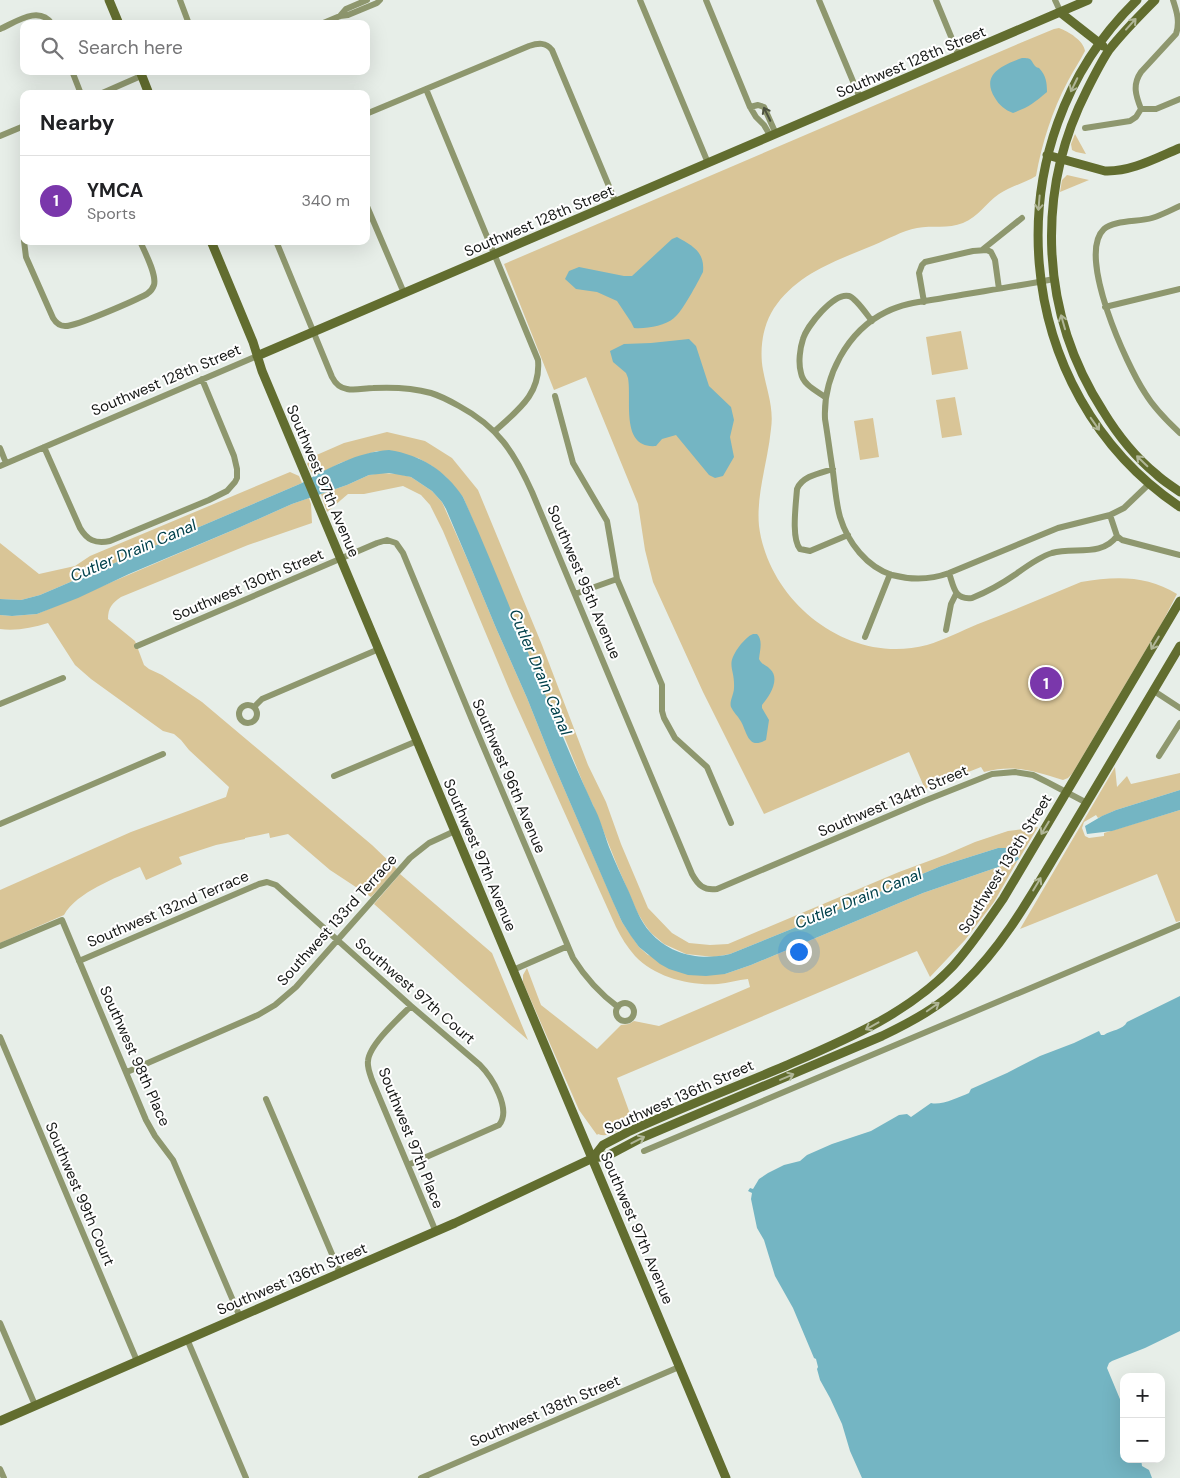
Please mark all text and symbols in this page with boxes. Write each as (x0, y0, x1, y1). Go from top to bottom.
one-way arrow (1125, 18, 1137, 31)
search box (20, 20, 370, 75)
street label: Southwest 128th Street (833, 21, 989, 103)
icon: search (38, 34, 66, 62)
text: Search here (78, 35, 183, 60)
one-way arrow (1069, 77, 1079, 92)
one-way arrow (762, 107, 771, 122)
text: Nearby (40, 109, 114, 137)
text: YMCA (87, 178, 143, 203)
street label: Southwest 128th Street (461, 180, 617, 262)
text: 1 (53, 190, 59, 211)
text: 340 m (301, 190, 350, 211)
one-way arrow (1035, 195, 1044, 211)
text: Sports (87, 203, 136, 224)
one-way arrow (1058, 314, 1067, 330)
street label: Southwest 128th Street (88, 339, 244, 421)
street label: Southwest 97th Avenue (282, 402, 364, 560)
one-way arrow (1090, 416, 1100, 430)
one-way arrow (1136, 455, 1148, 468)
street label: Southwest 95th Avenue (542, 502, 626, 662)
water label: Cutler Drain Canal (67, 514, 200, 587)
street label: Southwest 130th Street (169, 544, 327, 626)
water label: Cutler Drain Canal (504, 606, 577, 739)
one-way arrow (1150, 636, 1160, 650)
pin: 1 (1030, 664, 1062, 702)
street label: Southwest 96th Avenue (467, 696, 551, 856)
street label: Southwest 134th Street (815, 760, 971, 842)
street label: Southwest 97th Avenue (439, 776, 521, 934)
street label: Southwest 136th Street (954, 790, 1056, 938)
one-way arrow (1040, 821, 1050, 835)
street label: Southwest 133rd Terrace (273, 850, 401, 990)
water label: Cutler Drain Canal (791, 863, 925, 934)
street label: Southwest 132nd Terrace (84, 866, 252, 952)
one-way arrow (1033, 878, 1043, 892)
street label: Southwest 97th Court (351, 933, 479, 1049)
your location (786, 939, 812, 965)
street label: Southwest 98th Place (95, 983, 175, 1129)
one-way arrow (926, 1002, 940, 1012)
one-way arrow (864, 1021, 879, 1031)
street label: Southwest 136th Street (601, 1055, 757, 1139)
street label: Southwest 97th Place (374, 1065, 448, 1211)
one-way arrow (779, 1071, 794, 1081)
street label: Southwest 99th Court (41, 1119, 119, 1269)
one-way arrow (630, 1135, 645, 1145)
street label: Southwest 97th Avenue (596, 1149, 678, 1307)
street label: Southwest 136th Street (214, 1238, 370, 1320)
street label: Southwest 138th Street (467, 1370, 623, 1452)
map controls (1120, 1373, 1165, 1463)
button: + (1120, 1373, 1165, 1418)
button: − (1120, 1418, 1165, 1463)

